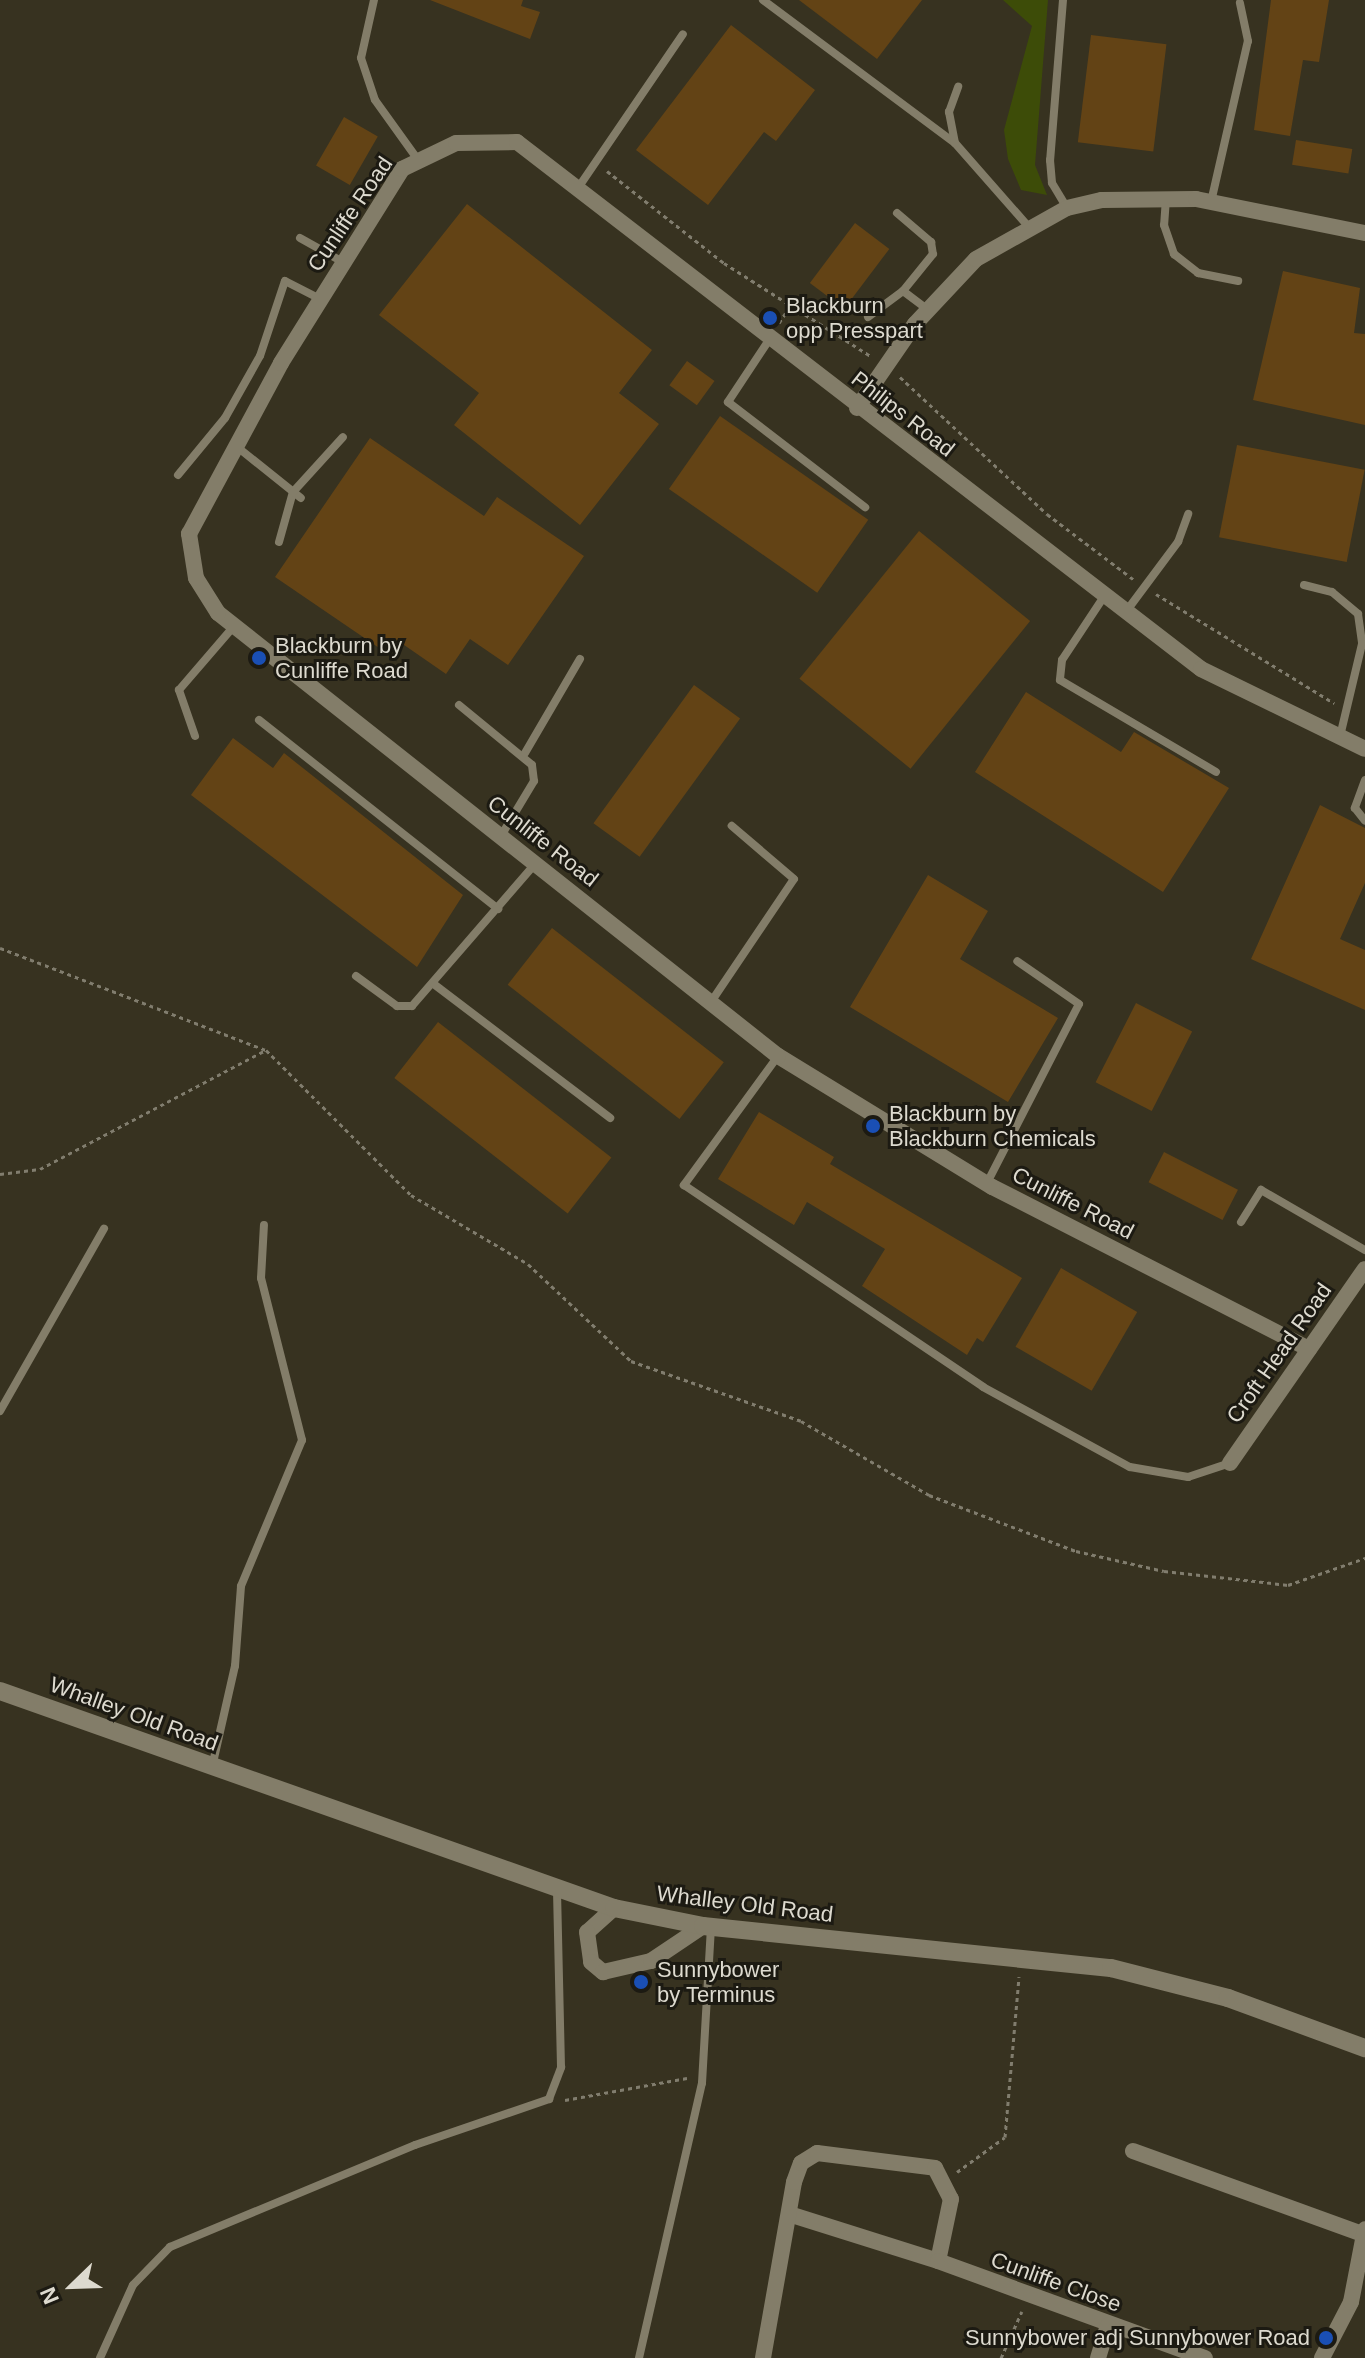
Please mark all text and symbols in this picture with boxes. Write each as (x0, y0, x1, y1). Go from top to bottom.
street label: Cunliffe Road (302, 152, 398, 276)
place label: Blackburn opp Presspart (786, 292, 923, 344)
marker: Blackburn opp Presspart (761, 309, 779, 327)
street label: Philips Road (846, 366, 960, 462)
place label: Blackburn by Cunliffe Road (275, 632, 408, 684)
marker: Blackburn by Cunliffe Road (250, 649, 268, 667)
street label: Cunliffe Road (483, 790, 603, 892)
place label: Blackburn by Blackburn Chemicals (889, 1100, 1096, 1152)
marker: Blackburn by Blackburn Chemicals (864, 1117, 882, 1135)
street label: Cunliffe Road (1008, 1161, 1138, 1245)
street label: Croft Head Road (1221, 1278, 1337, 1428)
street label: Whalley Old Road (46, 1671, 222, 1757)
street label: Whalley Old Road (655, 1880, 835, 1928)
place label: Sunnybower by Terminus (657, 1956, 779, 2008)
marker: Sunnybower by Terminus (632, 1973, 650, 1991)
north arrow (32, 2246, 112, 2326)
street label: Cunliffe Close (987, 2246, 1125, 2318)
text: N (35, 2283, 64, 2308)
place label: Sunnybower adj Sunnybower Road (965, 2325, 1310, 2351)
marker: Sunnybower adj Sunnybower Road (1317, 2329, 1335, 2347)

